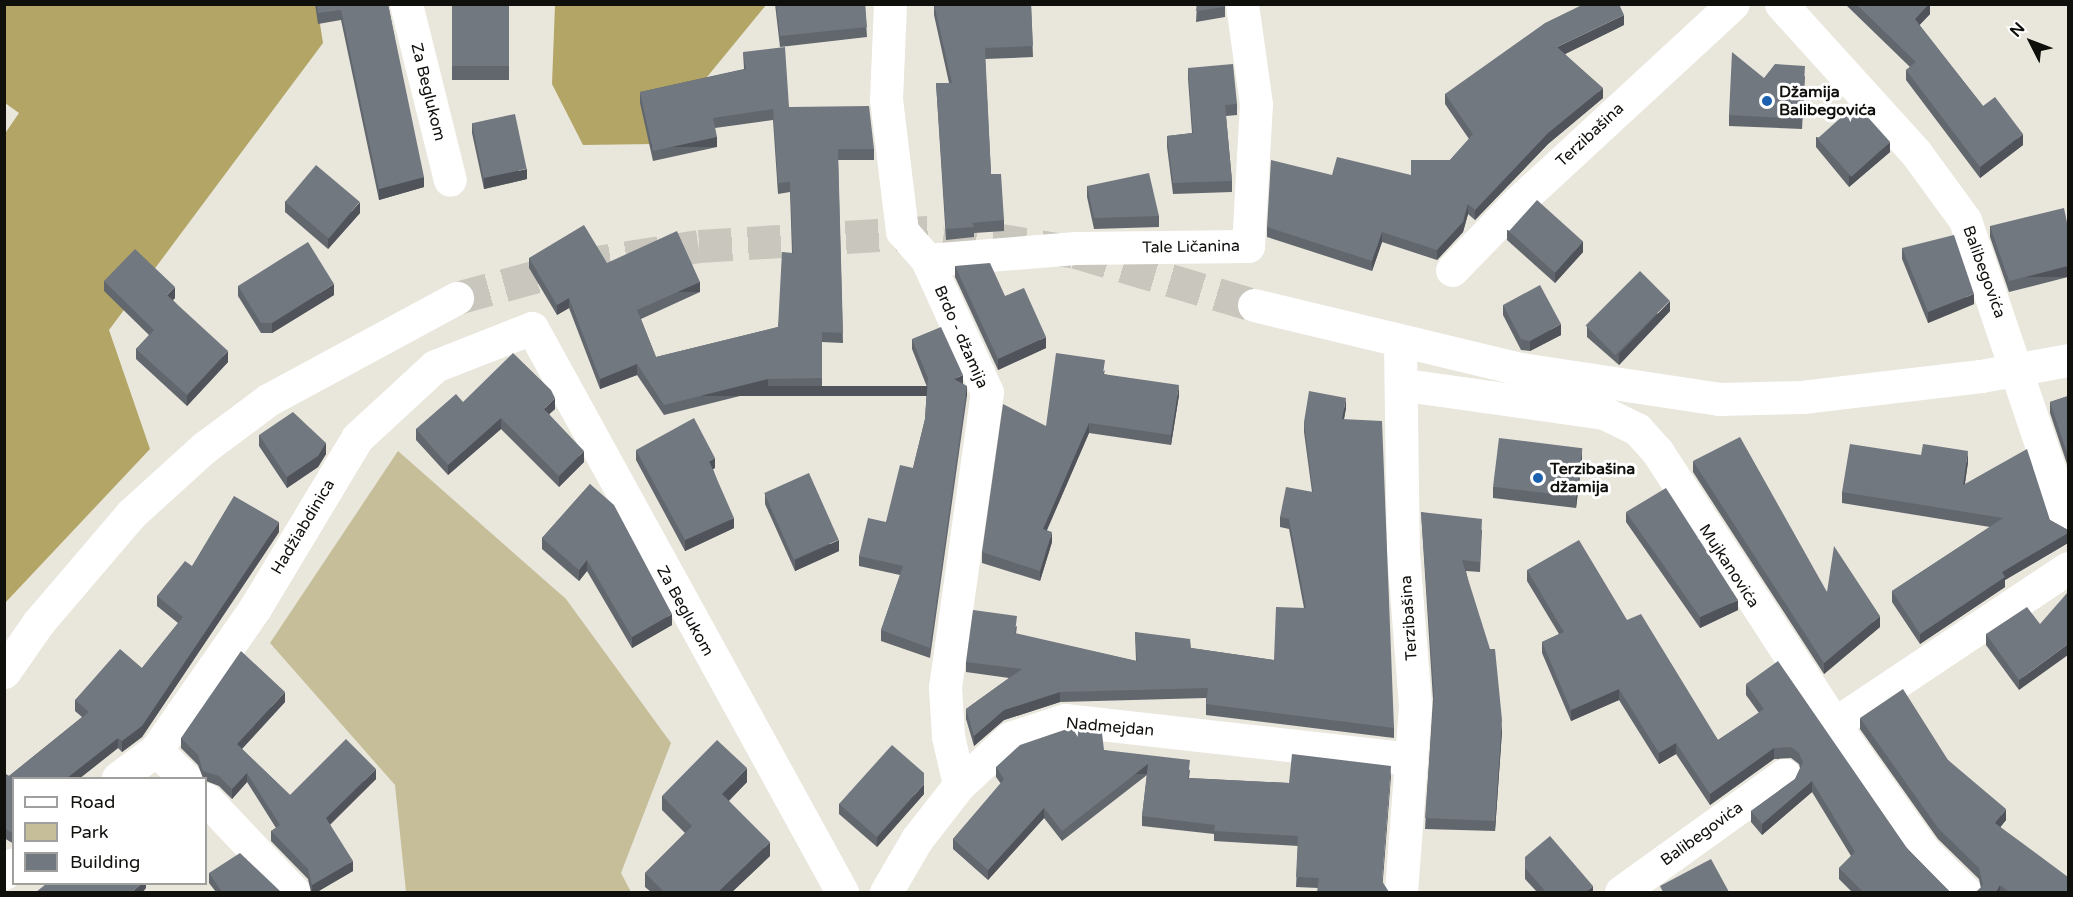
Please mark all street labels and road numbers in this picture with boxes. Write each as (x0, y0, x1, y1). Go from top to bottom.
street label: Za Beglukom (407, 41, 449, 143)
street label: Terzibašina (1552, 99, 1628, 171)
street label: Balibegovića (1958, 223, 2010, 321)
street label: Tale Ličanina (1142, 237, 1240, 257)
street label: Brdo - džamija (930, 283, 992, 391)
street label: Hadžiabdinica (267, 476, 339, 578)
street label: Mujkanovića (1695, 521, 1763, 611)
street label: Za Beglukom (652, 563, 718, 659)
street label: Terzibašina (1396, 575, 1422, 661)
street label: Nadmejdan (1065, 714, 1155, 740)
street label: Balibegovića (1657, 798, 1747, 870)

